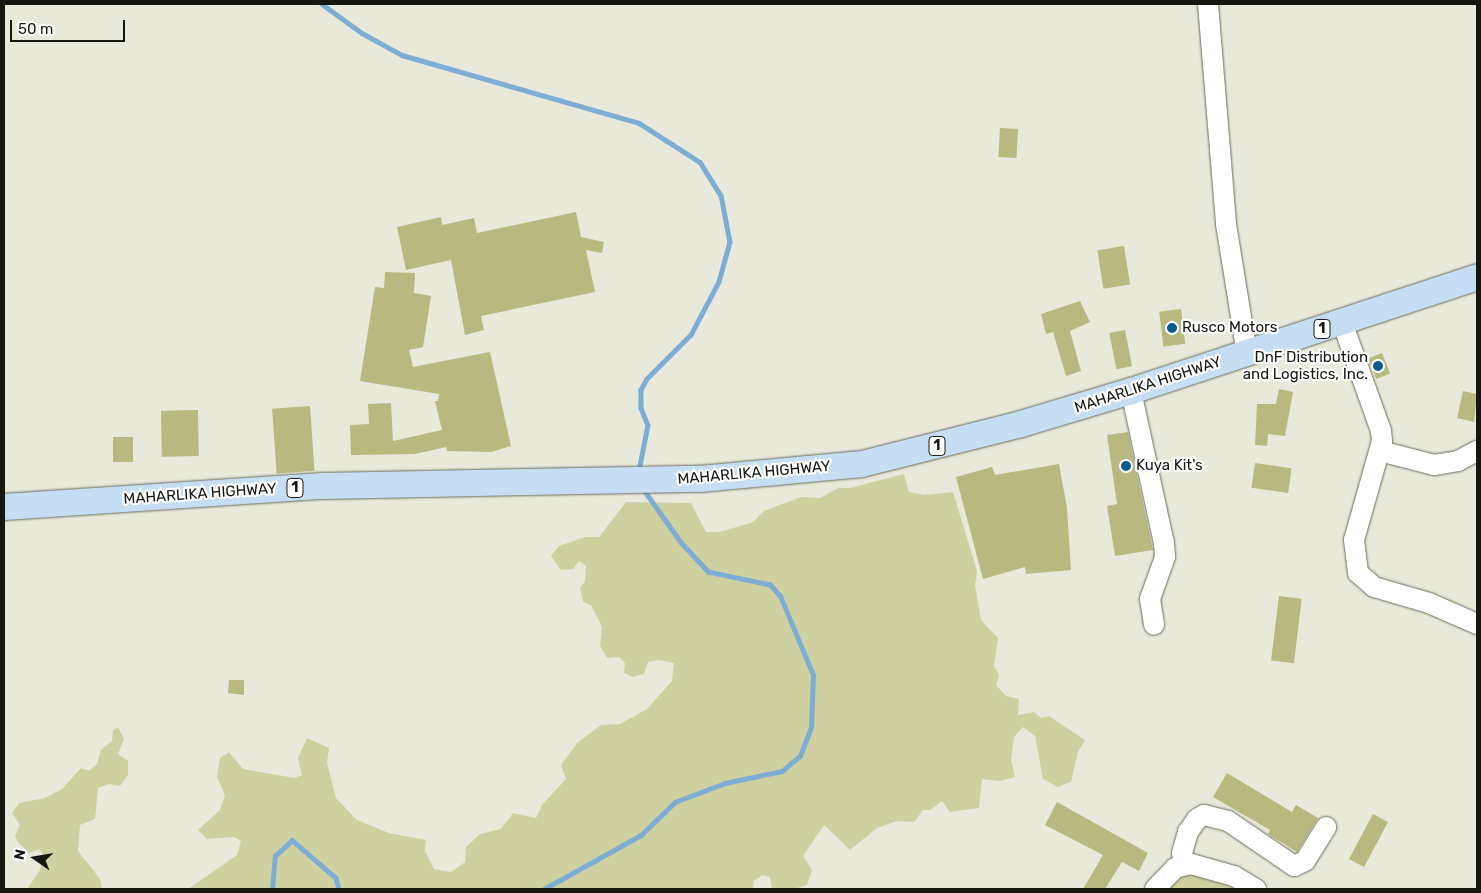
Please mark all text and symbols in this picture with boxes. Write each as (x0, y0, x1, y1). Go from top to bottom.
scale bar (12, 10, 128, 42)
text: 50 m (18, 20, 53, 38)
road number: 1 (1313, 318, 1331, 340)
place label: Rusco Motors (1182, 319, 1277, 337)
marker: Rusco Motors (1166, 322, 1178, 334)
place label: DnF Distribution and Logistics, Inc. (1243, 348, 1368, 383)
street label: MAHARLIKA HIGHWAY (1072, 353, 1224, 417)
marker: DnF Distribution and Logistics, Inc. (1372, 360, 1384, 372)
road number: 1 (928, 434, 946, 458)
street label: MAHARLIKA HIGHWAY (677, 457, 831, 489)
place label: Kuya Kit's (1136, 457, 1203, 475)
marker: Kuya Kit's (1120, 460, 1132, 472)
road number: 1 (286, 476, 304, 499)
street label: MAHARLIKA HIGHWAY (123, 480, 277, 508)
north arrow (10, 833, 60, 883)
text: N (10, 848, 29, 861)

